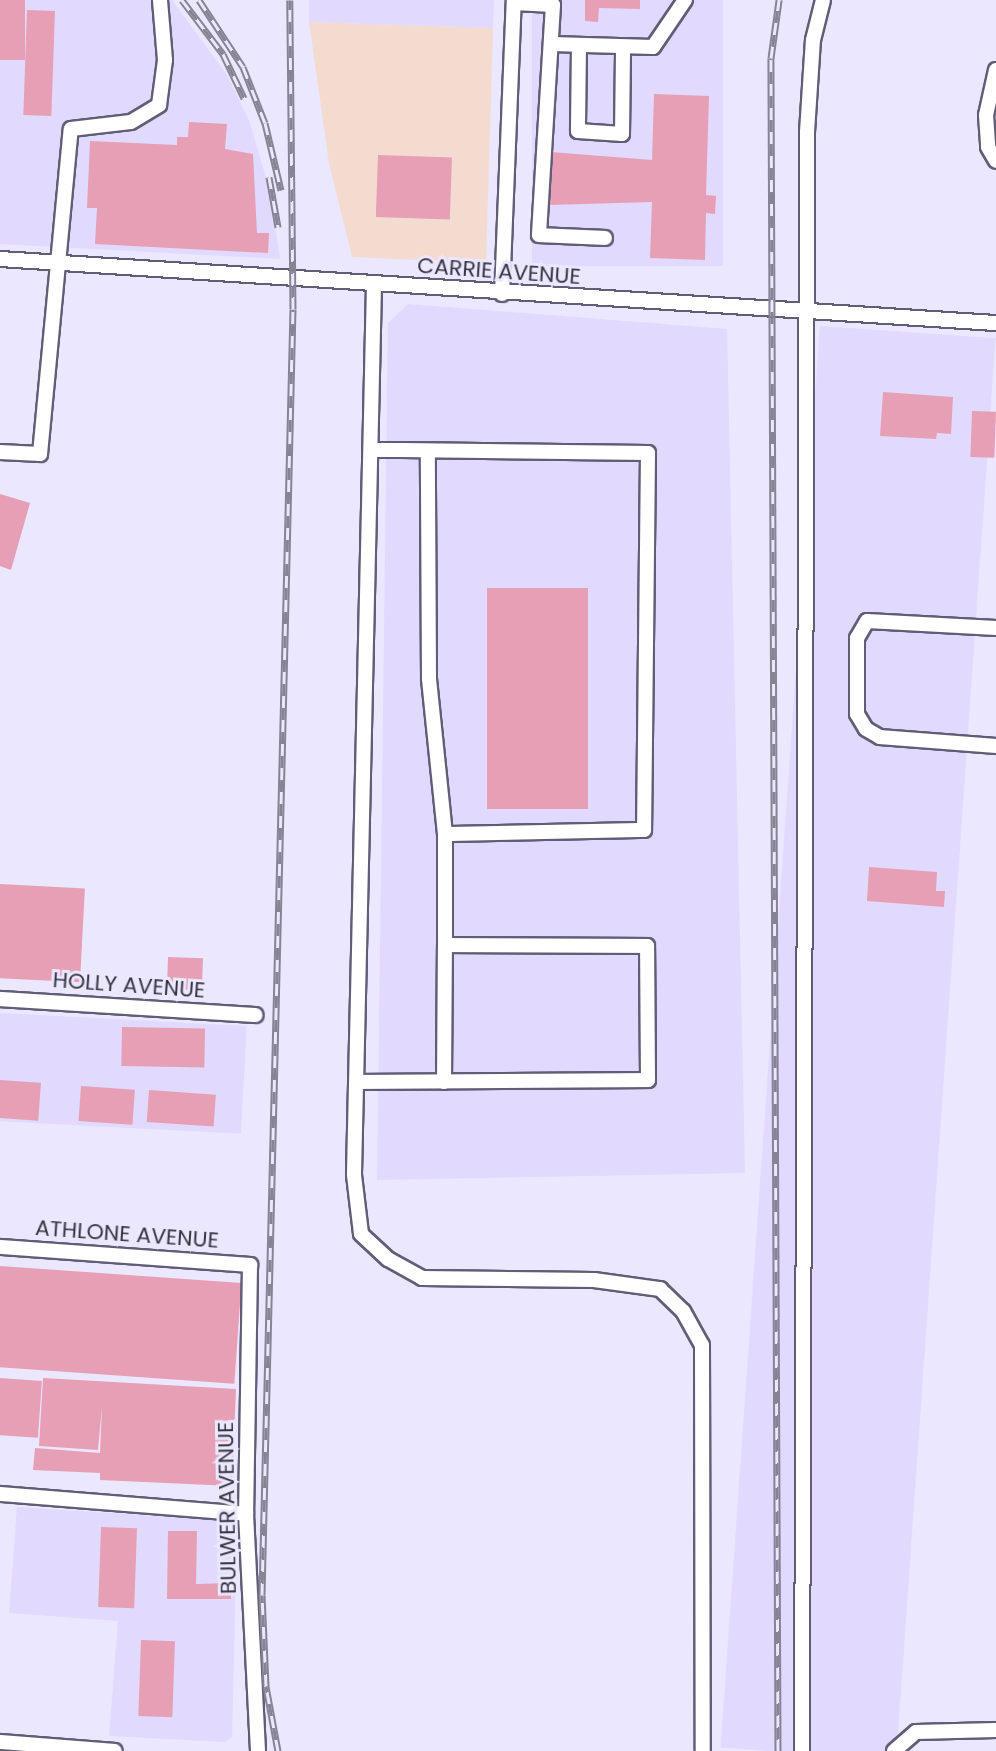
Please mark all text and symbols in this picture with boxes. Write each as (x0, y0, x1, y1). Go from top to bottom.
street label: CARRIE AVENUE (416, 252, 582, 290)
street label: HOLLY AVENUE (52, 967, 206, 1003)
street label: ATHLONE AVENUE (34, 1214, 220, 1254)
street label: BULWER AVENUE (212, 1422, 242, 1594)

